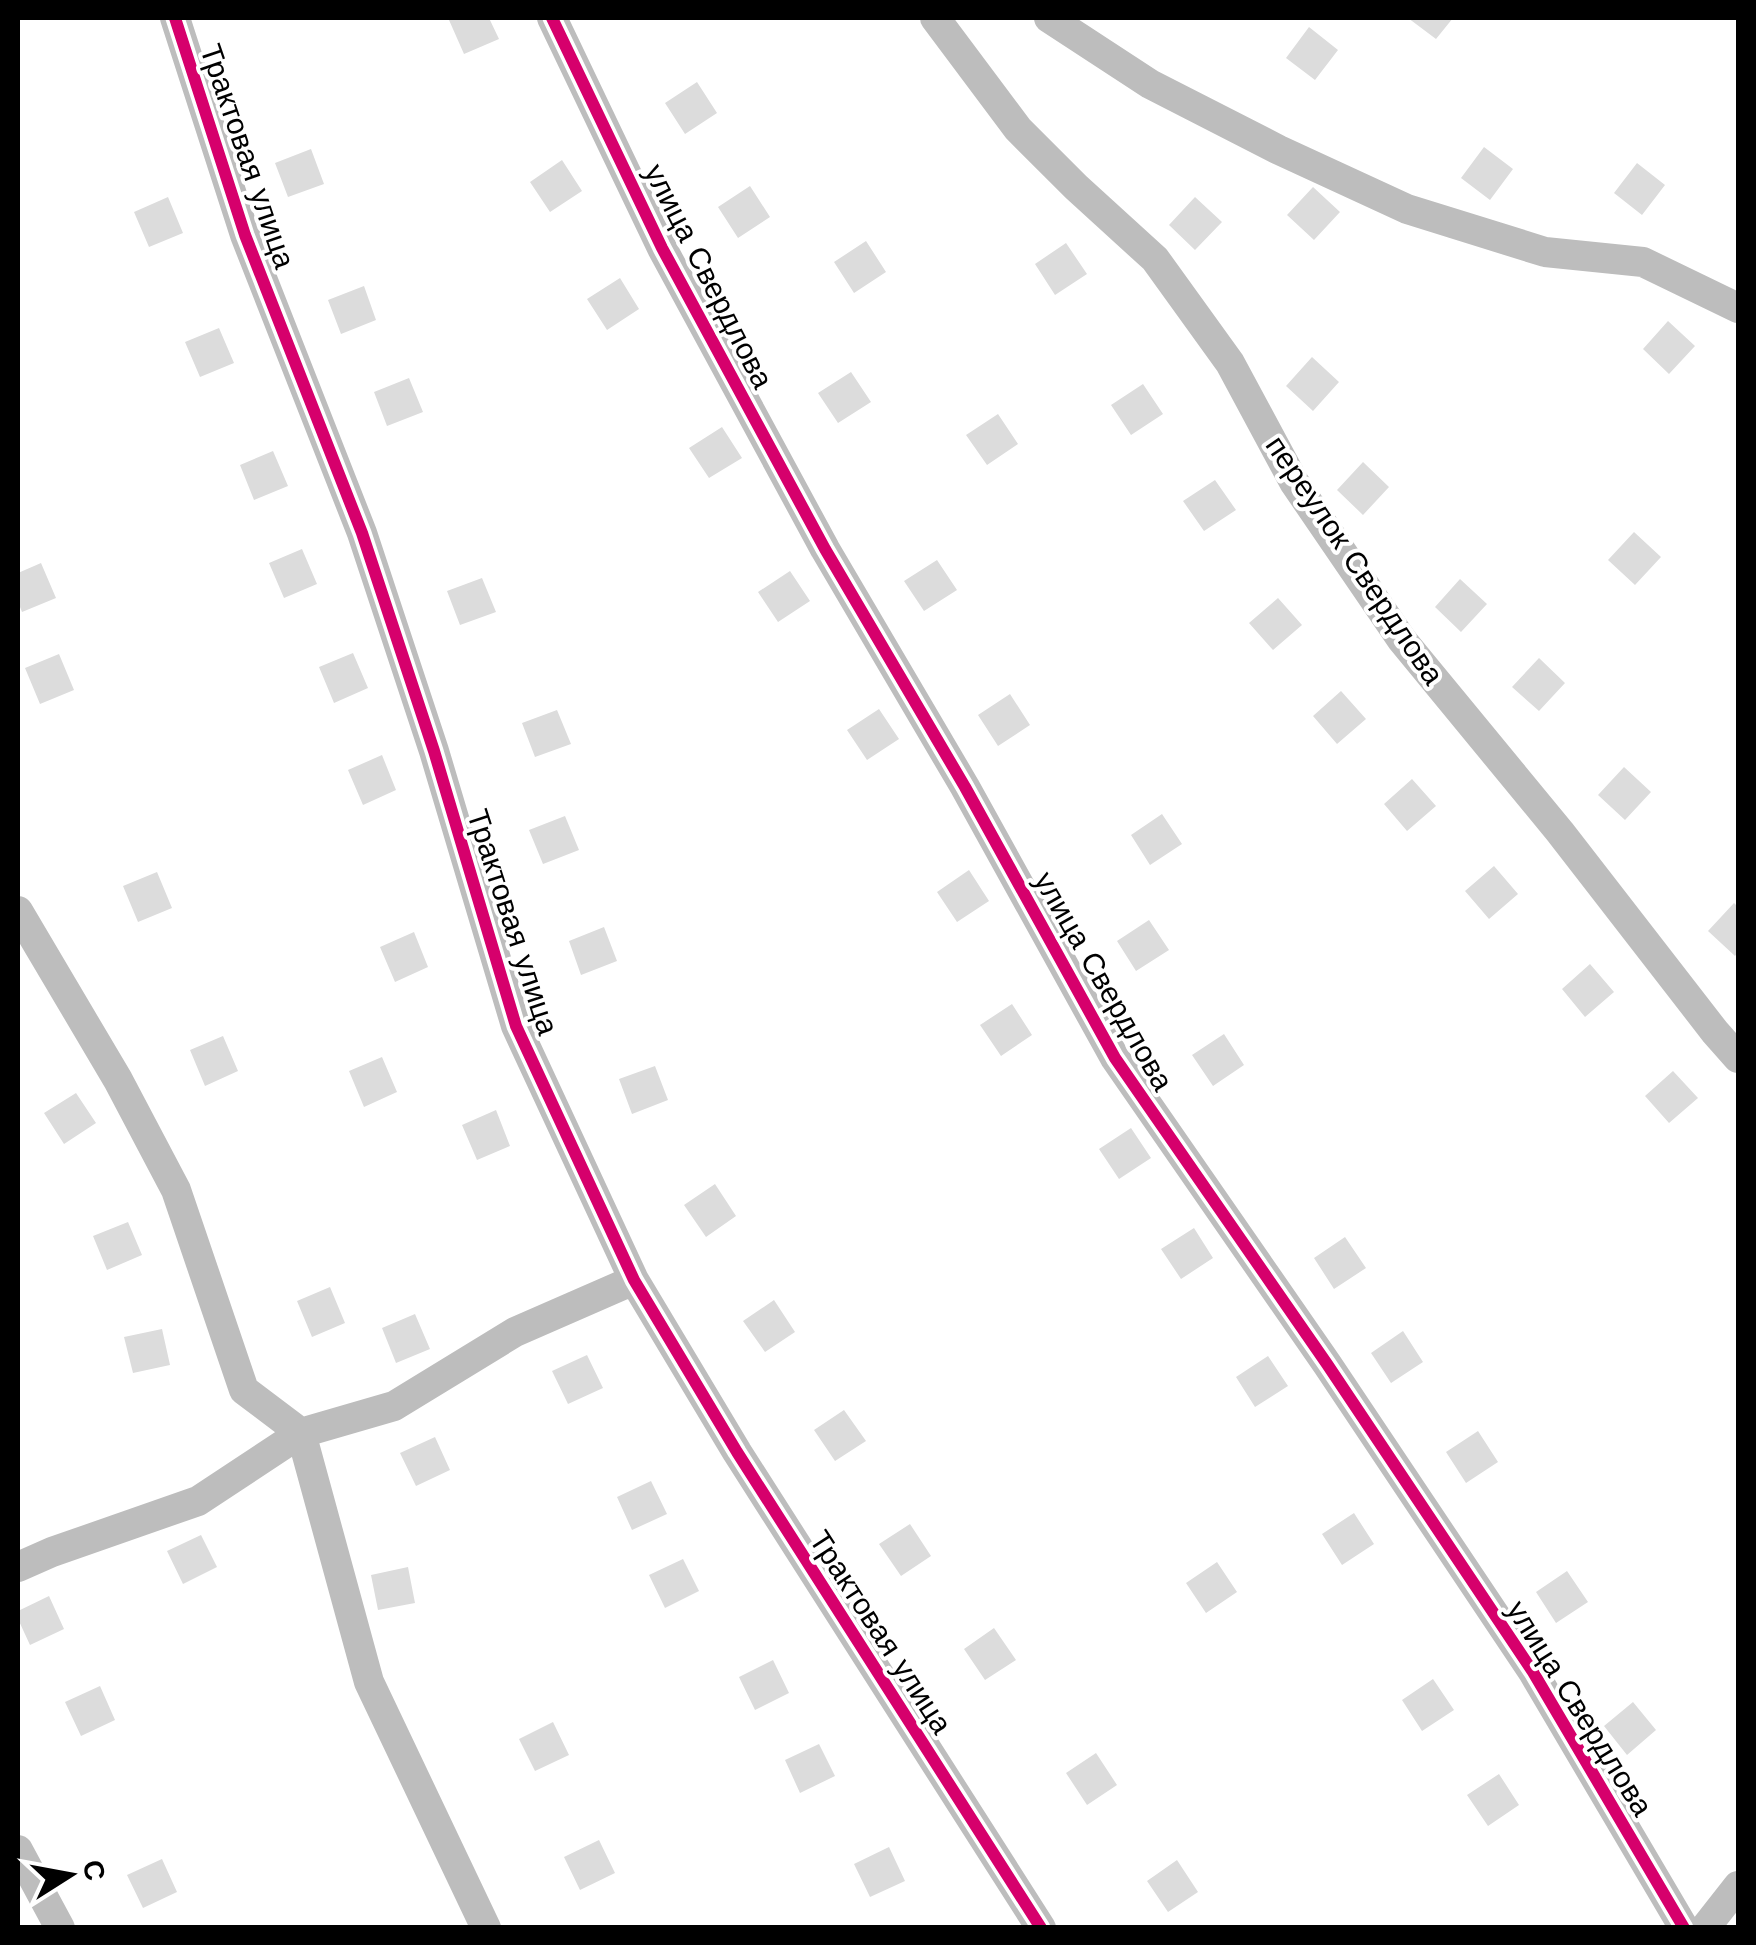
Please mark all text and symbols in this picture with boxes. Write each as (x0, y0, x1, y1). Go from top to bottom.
street label: Трактовая улица (193, 39, 303, 273)
street label: улица Свердлова (637, 158, 781, 394)
street label: переулок Свердлова (1259, 429, 1451, 691)
street label: Трактовая улица (460, 805, 566, 1039)
street label: улица Свердлова (1027, 865, 1181, 1097)
street label: Трактовая улица (802, 1524, 960, 1740)
street label: улица Свердлова (1500, 1594, 1660, 1822)
north arrow (20, 1825, 120, 1925)
text: С (76, 1857, 112, 1883)

